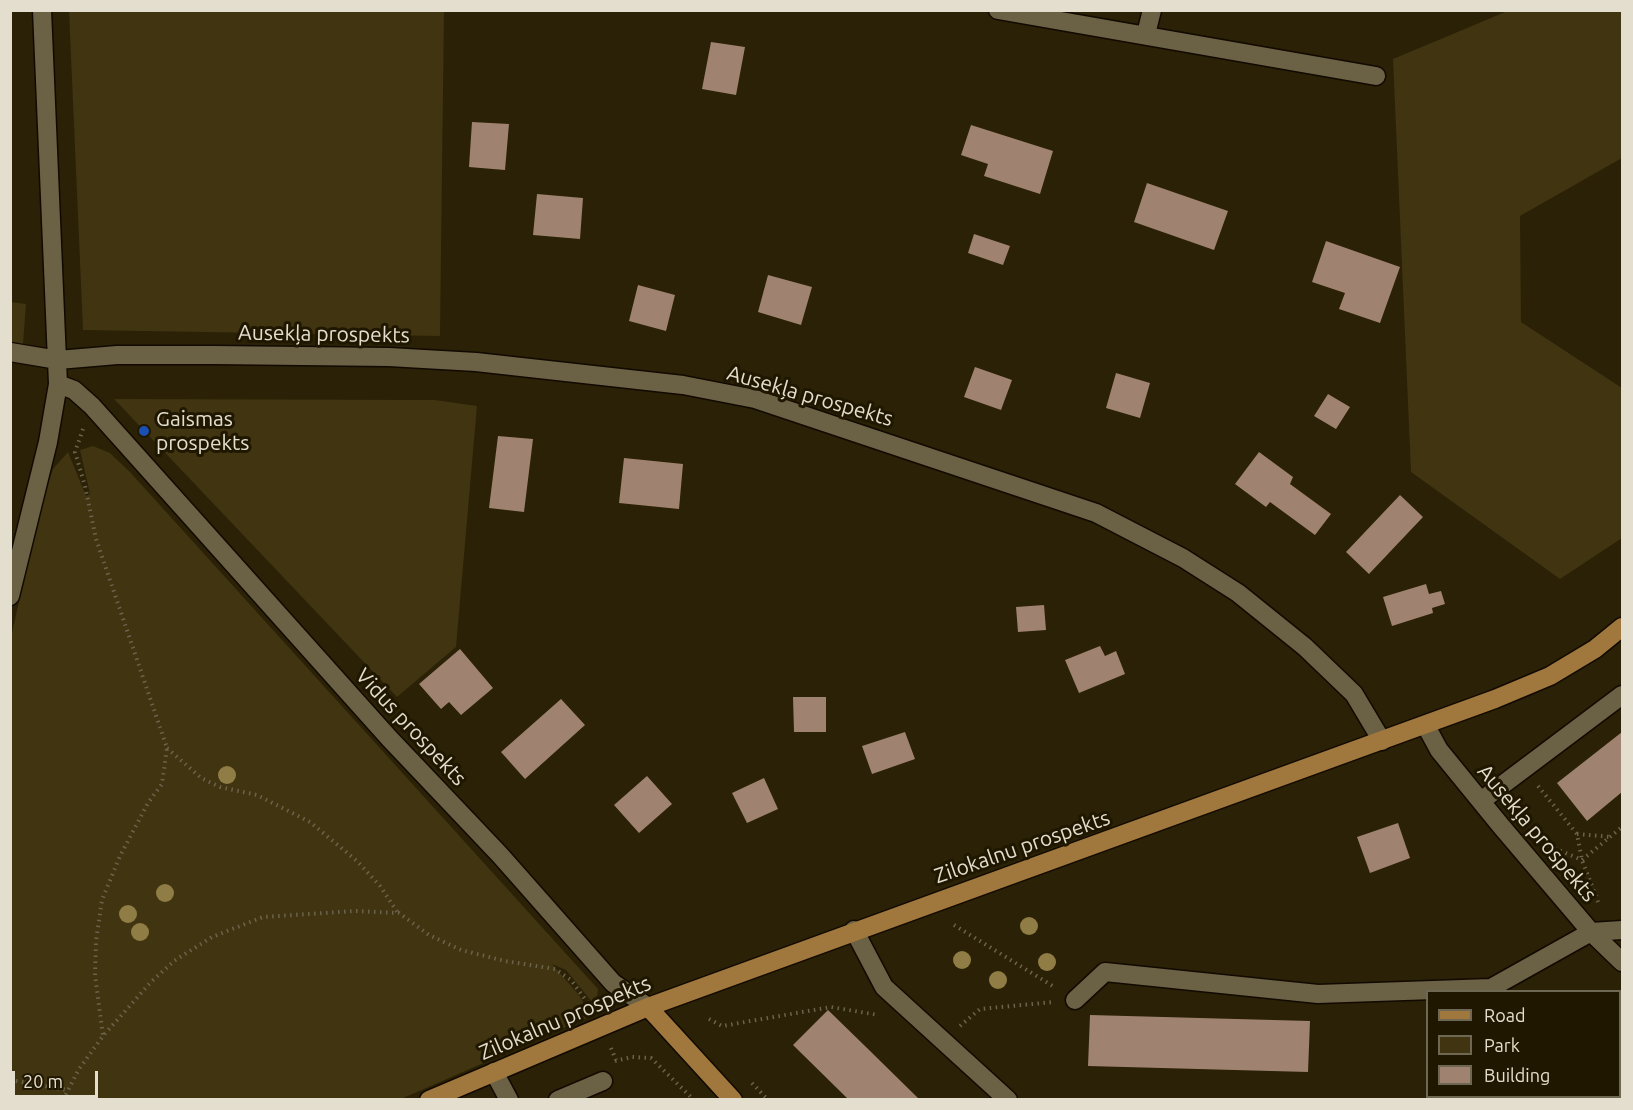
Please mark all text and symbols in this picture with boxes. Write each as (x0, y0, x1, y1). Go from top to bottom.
street label: Ausekļa prospekts (238, 320, 410, 348)
street label: Ausekļa prospekts (724, 360, 896, 432)
place label: Gaismas prospekts (156, 406, 249, 456)
marker: Gaismas prospekts (137, 424, 151, 438)
street label: Vidus prospekts (350, 663, 472, 791)
street label: Ausekļa prospekts (1472, 759, 1602, 907)
street label: Zilokalnu prospekts (931, 805, 1113, 889)
street label: Zilokalnu prospekts (475, 970, 655, 1066)
legend (1426, 990, 1621, 1098)
text: Road (1484, 1005, 1526, 1025)
text: Park (1484, 1035, 1520, 1055)
scale bar (15, 1059, 100, 1097)
text: Building (1484, 1065, 1550, 1085)
text: 20 m (23, 1071, 63, 1091)

